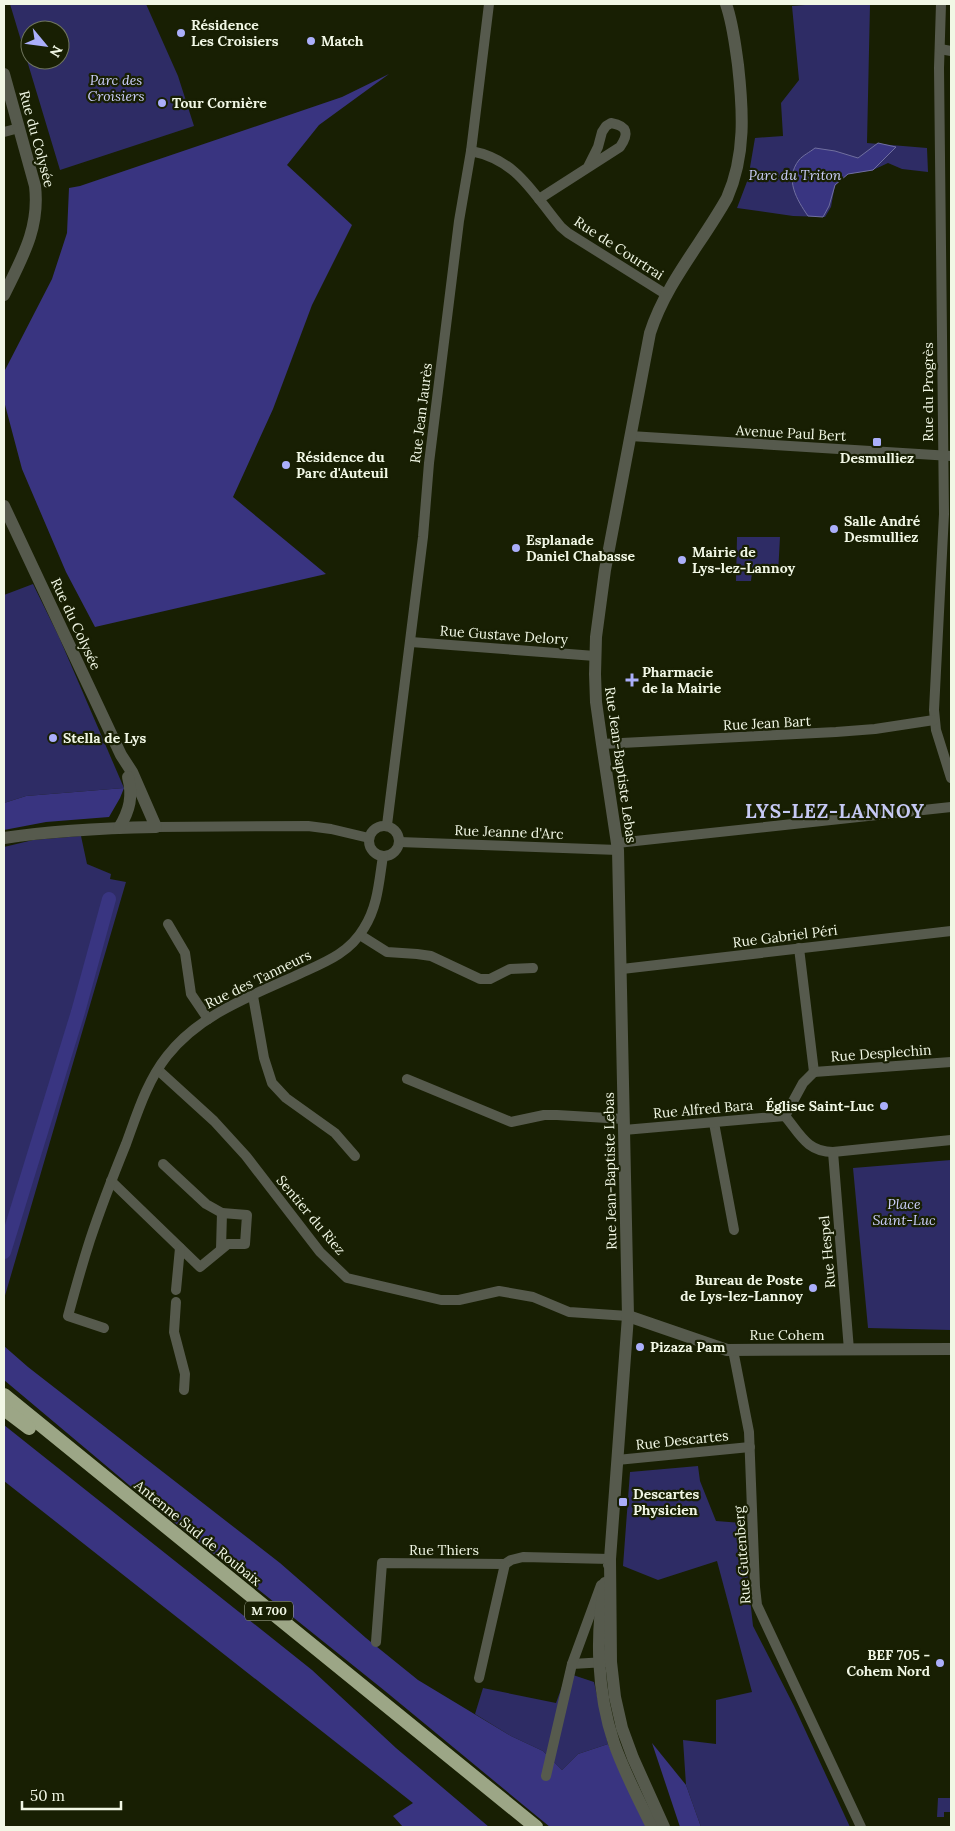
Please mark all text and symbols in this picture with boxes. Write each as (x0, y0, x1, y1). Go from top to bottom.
place label: Résidence Les Croisiers (191, 16, 279, 50)
north arrow (20, 20, 70, 70)
marker: Résidence Les Croisiers (175, 27, 187, 39)
place label: Match (321, 32, 364, 50)
marker: Match (305, 35, 317, 47)
text: N (46, 42, 67, 61)
park label: Parc des Croisiers (87, 71, 145, 105)
street label: Rue du Colysée (15, 89, 59, 190)
place label: Tour Cornière (172, 94, 267, 112)
marker: Tour Cornière (156, 97, 168, 109)
park label: Parc du Triton (749, 166, 842, 184)
street label: Rue de Courtrai (571, 212, 667, 284)
street label: Rue du Progrès (919, 342, 937, 442)
street label: Rue Jean Jaurès (406, 362, 436, 464)
street label: Avenue Paul Bert (734, 421, 847, 445)
marker: Desmulliez (871, 436, 883, 448)
place label: Résidence du Parc d'Auteuil (296, 448, 389, 482)
place label: Desmulliez (840, 449, 914, 467)
marker: Résidence du Parc d'Auteuil (280, 459, 292, 471)
place label: Salle André Desmulliez (844, 512, 921, 546)
marker: Salle André Desmulliez (828, 523, 840, 535)
place label: Esplanade Daniel Chabasse (526, 531, 636, 565)
marker: Esplanade Daniel Chabasse (510, 542, 522, 554)
place label: Mairie de Lys-lez-Lannoy (692, 543, 796, 577)
marker: Mairie de Lys-lez-Lannoy (676, 554, 688, 566)
street label: Rue du Colysée (47, 575, 105, 673)
street label: Rue Gustave Delory (439, 622, 569, 648)
place label: Pharmacie de la Mairie (642, 663, 722, 697)
marker: Pharmacie de la Mairie (626, 674, 638, 686)
street label: Rue Jean-Baptiste Lebas (601, 686, 641, 844)
street label: Rue Jean Bart (723, 712, 812, 734)
place label: Stella de Lys (63, 729, 146, 747)
marker: Stella de Lys (47, 732, 59, 744)
district label: LYS-LEZ-LANNOY (745, 799, 925, 823)
street label: Rue Jeanne d'Arc (454, 821, 564, 843)
street label: Rue Gabriel Péri (732, 921, 838, 951)
street label: Rue des Tanneurs (202, 946, 314, 1012)
street label: Rue Desplechin (830, 1040, 932, 1065)
street label: Rue Jean-Baptiste Lebas (600, 1092, 620, 1250)
street label: Rue Alfred Bara (652, 1096, 754, 1122)
place label: Église Saint-Luc (765, 1097, 875, 1115)
marker: Église Saint-Luc (878, 1100, 890, 1112)
street label: Sentier du Riez (272, 1171, 350, 1259)
park label: Place Saint-Luc (872, 1195, 936, 1229)
street label: Rue Hespel (815, 1215, 839, 1289)
place label: Bureau de Poste de Lys-lez-Lannoy (680, 1271, 803, 1305)
marker: Bureau de Poste de Lys-lez-Lannoy (807, 1282, 819, 1294)
street label: Rue Cohem (750, 1326, 825, 1344)
place label: Pizaza Pam (650, 1338, 725, 1356)
marker: Pizaza Pam (634, 1341, 646, 1353)
street label: Rue Descartes (635, 1426, 729, 1454)
street label: Antenne Sud de Roubaix (130, 1476, 266, 1590)
place label: Descartes Physicien (633, 1485, 700, 1519)
marker: Descartes Physicien (617, 1496, 629, 1508)
street label: Rue Gutenberg (730, 1505, 754, 1605)
street label: Rue Thiers (409, 1541, 479, 1559)
road number: M 700 (245, 1602, 293, 1620)
place label: BEF 705 - Cohem Nord (846, 1646, 930, 1680)
marker: BEF 705 - Cohem Nord (934, 1657, 946, 1669)
scale bar (22, 1778, 121, 1810)
text: 50 m (30, 1786, 65, 1805)

